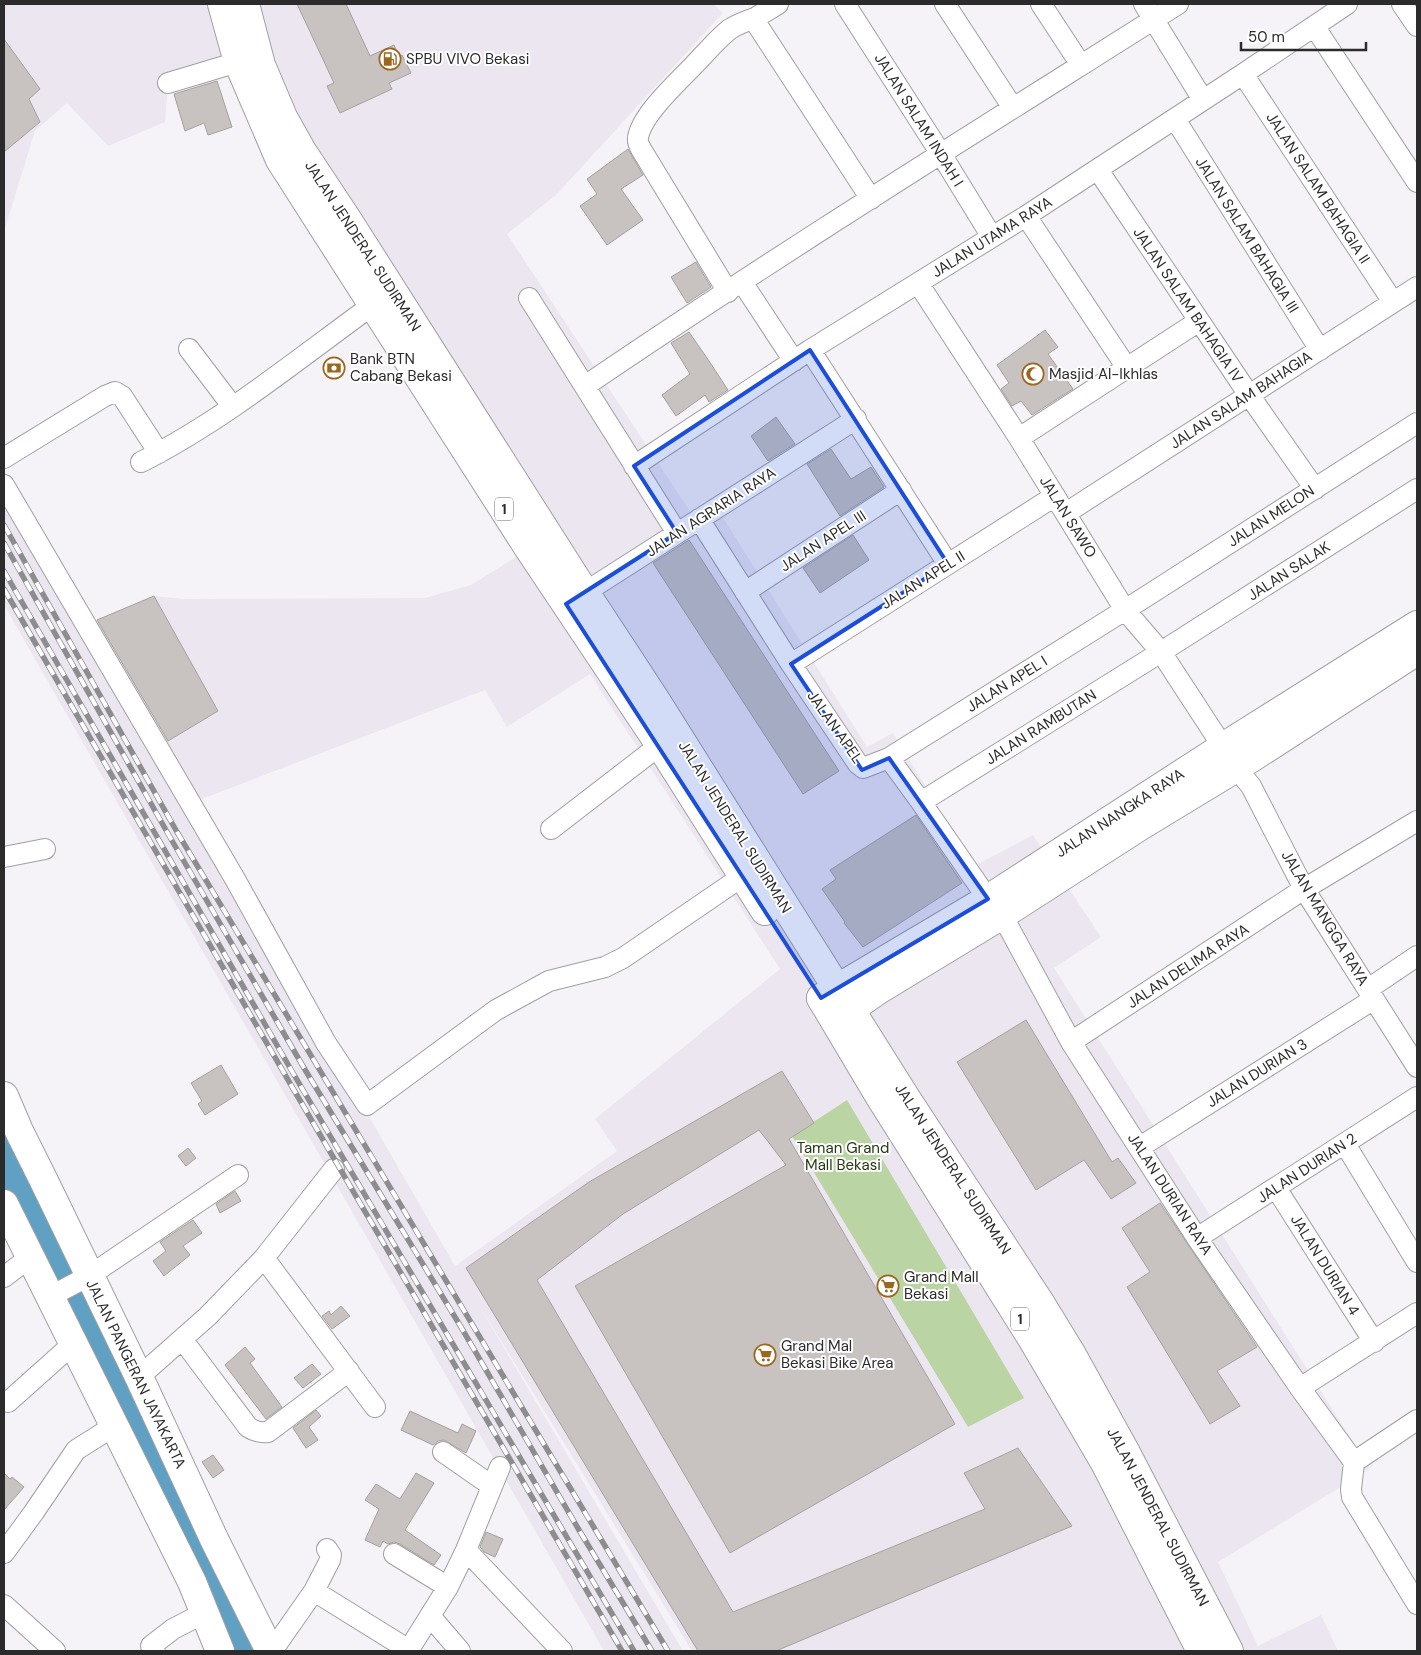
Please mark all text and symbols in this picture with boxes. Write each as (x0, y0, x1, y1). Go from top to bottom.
scale bar (1241, 20, 1366, 52)
text: 50 m (1248, 27, 1285, 47)
fuel station icon: SPBU VIVO Bekasi (378, 47, 402, 71)
place label: SPBU VIVO Bekasi (406, 49, 529, 69)
street label: JALAN SALAM INDAH I (870, 50, 968, 190)
street label: JALAN SALAM BAHAGIA II (1262, 108, 1374, 268)
street label: JALAN SALAM BAHAGIA III (1191, 153, 1303, 317)
street label: JALAN JENDERAL SUDIRMAN (300, 157, 426, 335)
street label: JALAN UTAMA RAYA (928, 192, 1056, 282)
street label: JALAN SALAM BAHAGIA IV (1128, 223, 1248, 387)
street label: JALAN SALAM BAHAGIA (1166, 346, 1316, 453)
place label: Bank BTN Cabang Bekasi (350, 349, 452, 386)
bank icon: Bank BTN Cabang Bekasi (322, 356, 346, 380)
mosque icon: Masjid Al-Ikhlas (1021, 362, 1045, 386)
place label: Masjid Al-Ikhlas (1049, 364, 1158, 384)
street label: JALAN AGRARIA RAYA (642, 463, 780, 561)
street label: JALAN SAWO (1035, 472, 1101, 562)
street label: JALAN MELON (1224, 481, 1318, 551)
road number: 1 (495, 498, 513, 520)
street label: JALAN APEL III (776, 506, 870, 576)
street label: JALAN SALAK (1244, 537, 1334, 605)
street label: JALAN APEL II (877, 546, 969, 614)
street label: JALAN APEL I (963, 651, 1051, 717)
street label: JALAN RAMBUTAN (982, 685, 1100, 769)
street label: JALAN APEL (803, 687, 867, 767)
street label: JALAN JENDERAL SUDIRMAN (674, 737, 796, 917)
street label: JALAN NANGKA RAYA (1052, 764, 1188, 862)
street label: JALAN MANGGA RAYA (1277, 847, 1373, 989)
street label: JALAN DELIMA RAYA (1123, 919, 1253, 1013)
street label: JALAN DURIAN 3 (1203, 1034, 1311, 1112)
street label: JALAN JENDERAL SUDIRMAN (890, 1080, 1016, 1258)
street label: JALAN DURIAN 2 (1253, 1128, 1361, 1208)
street label: JALAN DURIAN RAYA (1123, 1129, 1217, 1259)
park label: Taman Grand Mall Bekasi (797, 1138, 889, 1175)
street label: JALAN DURIAN 4 (1286, 1211, 1364, 1319)
place label: Grand Mall Bekasi (904, 1267, 979, 1304)
supermarket icon: Grand Mall Bekasi (876, 1274, 900, 1298)
street label: JALAN PANGERAN JAYAKARTA (81, 1276, 191, 1472)
road number: 1 (1011, 1308, 1029, 1330)
place label: Grand Mal Bekasi Bike Area (781, 1336, 893, 1373)
supermarket icon: Grand Mal Bekasi Bike Area (753, 1343, 777, 1367)
street label: JALAN JENDERAL SUDIRMAN (1102, 1424, 1214, 1610)

